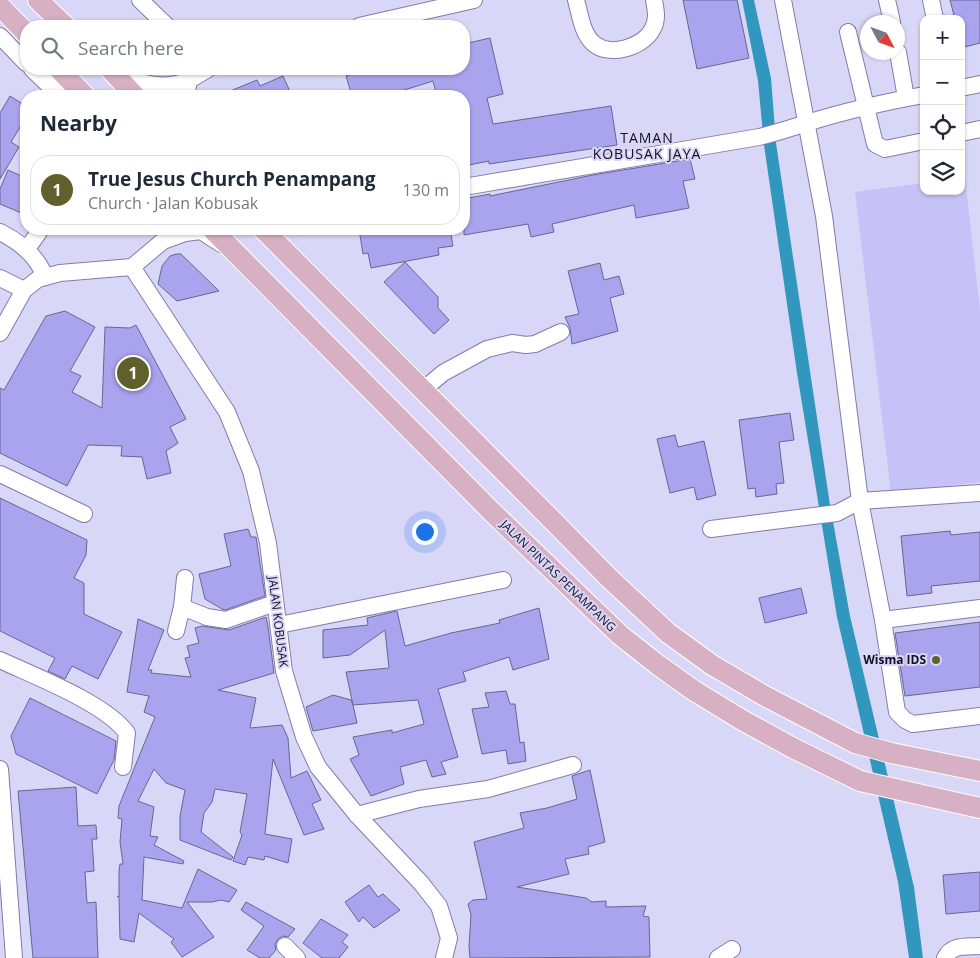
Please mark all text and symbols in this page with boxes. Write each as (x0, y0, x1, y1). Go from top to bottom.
north arrow (860, 15, 905, 60)
map controls (920, 15, 965, 195)
button: + (920, 15, 965, 60)
search box (20, 20, 470, 75)
icon: search (38, 34, 66, 62)
text: Search here (78, 35, 184, 61)
button: − (920, 60, 965, 105)
button: locate (920, 105, 965, 150)
text: Nearby (40, 109, 117, 137)
district label: TAMAN KOBUSAK JAYA (593, 128, 701, 163)
button: layers (920, 150, 965, 195)
text: True Jesus Church Penampang (88, 166, 376, 192)
text: 1 (52, 179, 62, 201)
text: 130 m (403, 179, 449, 201)
text: Church · Jalan Kobusak (88, 192, 258, 214)
pin: 1 (117, 354, 149, 392)
street label: JALAN PINTAS PENAMPANG (496, 515, 620, 635)
your location (412, 519, 438, 545)
street label: JALAN KOBUSAK (264, 574, 293, 669)
place label: Wisma IDS (863, 651, 926, 668)
marker: Wisma IDS (930, 654, 942, 666)

